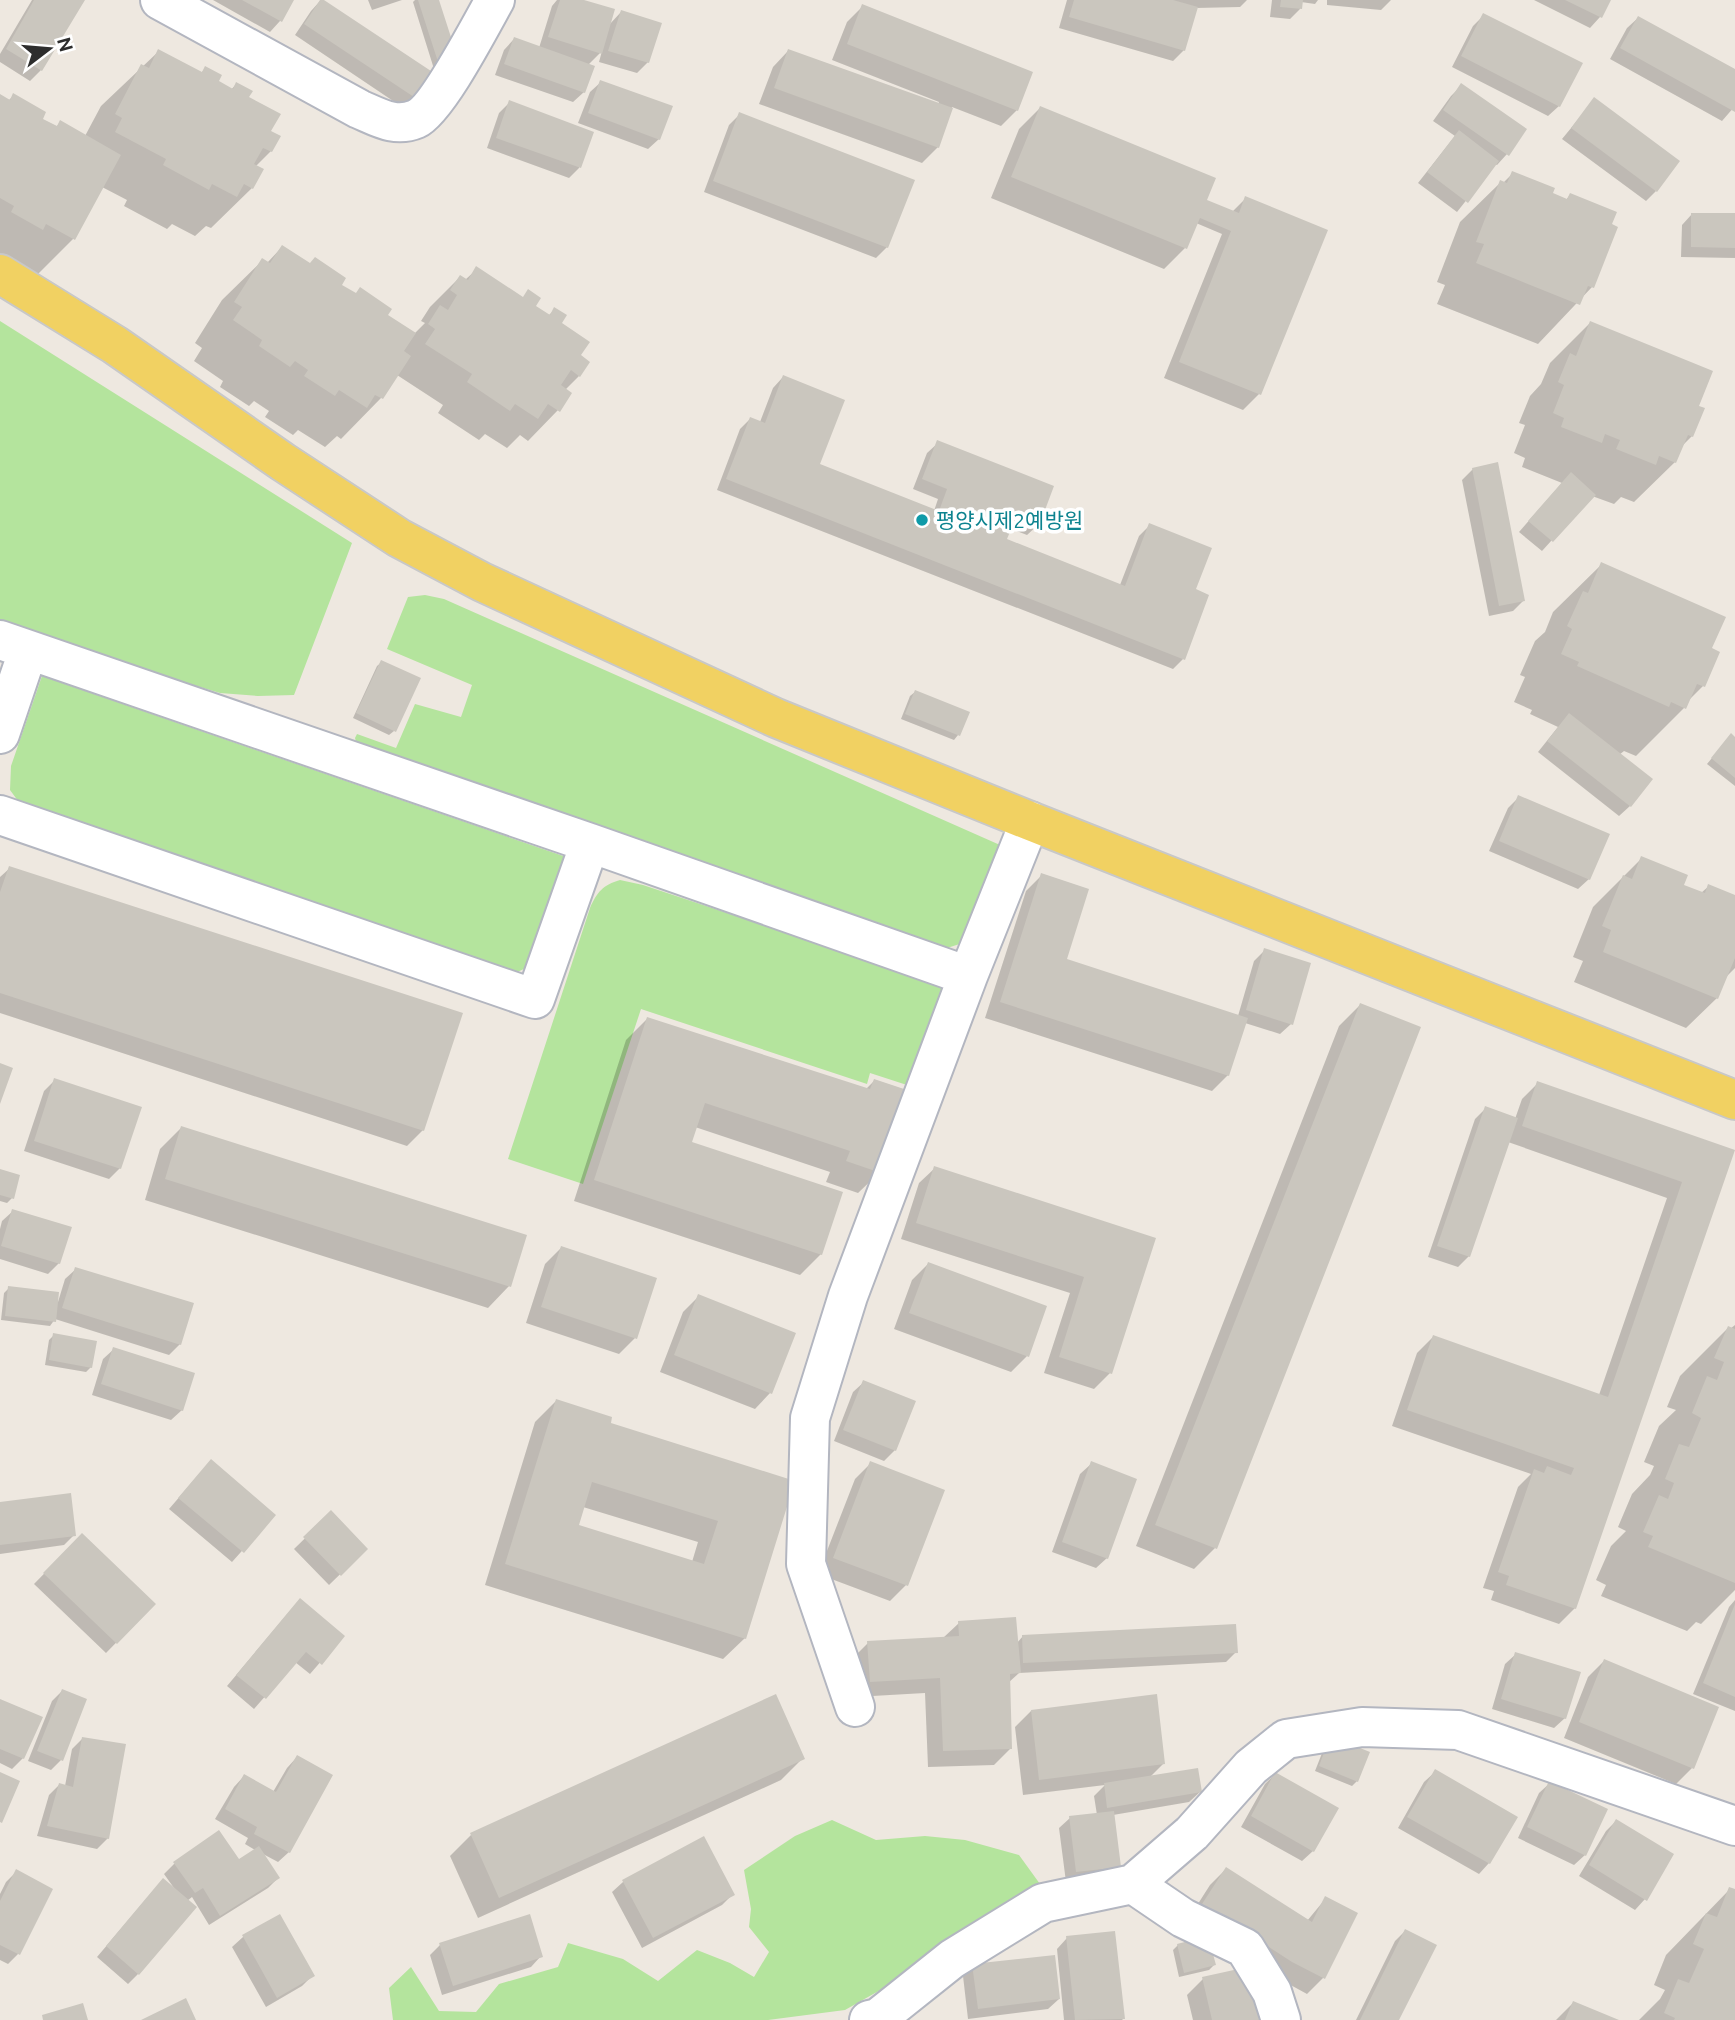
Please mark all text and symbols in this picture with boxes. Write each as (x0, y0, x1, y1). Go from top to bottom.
north arrow (14, 14, 84, 84)
text: N (53, 34, 78, 54)
place label: 평양시제2예방원 (936, 508, 1083, 532)
marker: 평양시제2예방원 (914, 512, 930, 528)

